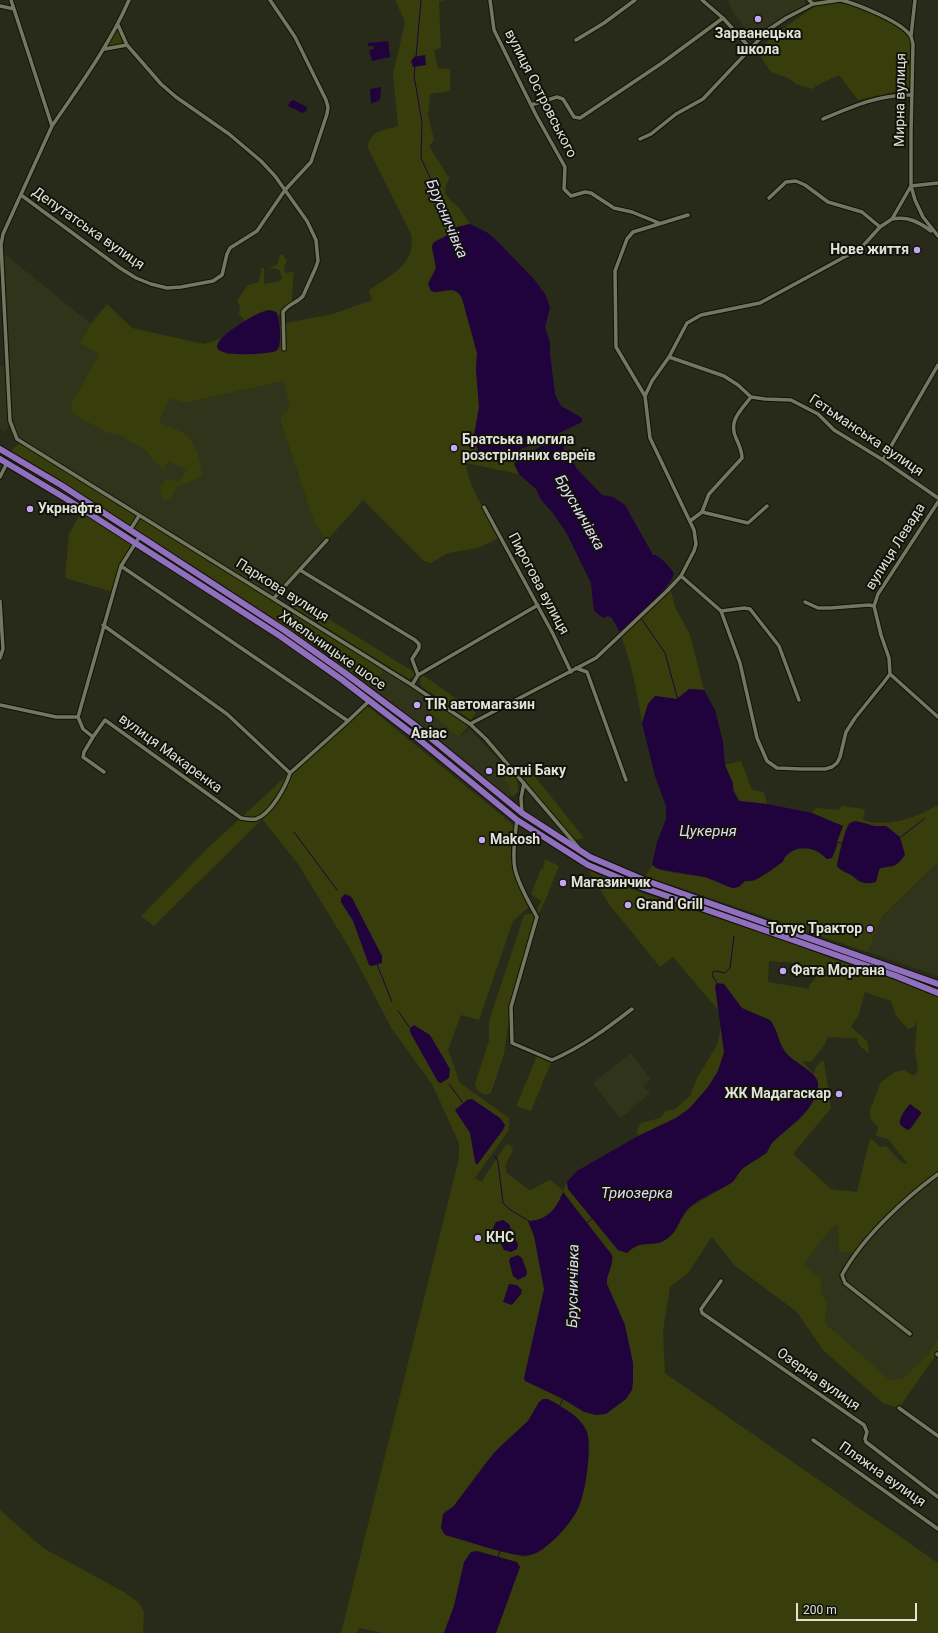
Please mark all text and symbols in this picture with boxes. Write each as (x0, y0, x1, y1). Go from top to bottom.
marker: Зарванецька школа (753, 14, 763, 24)
place label: Зарванецька школа (715, 26, 801, 58)
street label: вулиця Островського (500, 27, 580, 161)
street label: Мирна вулиця (892, 53, 910, 147)
water label: Брусничівка (421, 177, 471, 261)
street label: Депутатська вулиця (29, 184, 147, 274)
place label: Нове життя (830, 242, 909, 258)
marker: Нове життя (912, 245, 922, 255)
street label: Гетьманська вулиця (806, 391, 926, 481)
place label: Братська могила розстріляних євреїв (462, 432, 596, 464)
marker: Братська могила розстріляних євреїв (449, 443, 459, 453)
water label: Брусничівка (550, 472, 608, 554)
place label: Укрнафта (38, 501, 102, 517)
street label: вулиця Левада (863, 501, 929, 593)
marker: Укрнафта (25, 504, 35, 514)
street label: Пирогова вулиця (504, 530, 572, 638)
street label: Паркова вулиця (232, 556, 332, 626)
street label: Хмельницьке шосе (275, 608, 389, 694)
place label: TIR автомагазин (425, 697, 535, 713)
marker: TIR автомагазин (412, 700, 422, 710)
street label: вулиця Макаренка (115, 711, 225, 797)
marker: Авіас (424, 714, 434, 724)
place label: Авіас (411, 726, 447, 742)
place label: Вогні Баку (497, 763, 566, 779)
marker: Вогні Баку (484, 766, 494, 776)
water label: Цукерня (679, 823, 737, 841)
place label: Makosh (490, 832, 540, 848)
marker: Makosh (477, 835, 487, 845)
place label: Магазинчик (571, 875, 651, 891)
marker: Магазинчик (558, 878, 568, 888)
place label: Grand Grill (636, 897, 703, 913)
marker: Grand Grill (623, 900, 633, 910)
place label: Тотус Трактор (768, 921, 862, 937)
marker: Тотус Трактор (865, 924, 875, 934)
place label: Фата Моргана (791, 963, 885, 979)
marker: Фата Моргана (778, 966, 788, 976)
place label: ЖК Мадагаскар (725, 1086, 831, 1102)
marker: ЖК Мадагаскар (834, 1089, 844, 1099)
water label: Триозерка (601, 1185, 673, 1203)
place label: КНС (486, 1230, 514, 1246)
marker: КНС (473, 1233, 483, 1243)
water label: Брусничівка (564, 1244, 584, 1328)
street label: Озерна вулиця (773, 1345, 863, 1415)
street label: Пляжна вулиця (835, 1439, 929, 1511)
scale bar (798, 1595, 919, 1621)
text: 200 m (803, 1603, 837, 1617)

